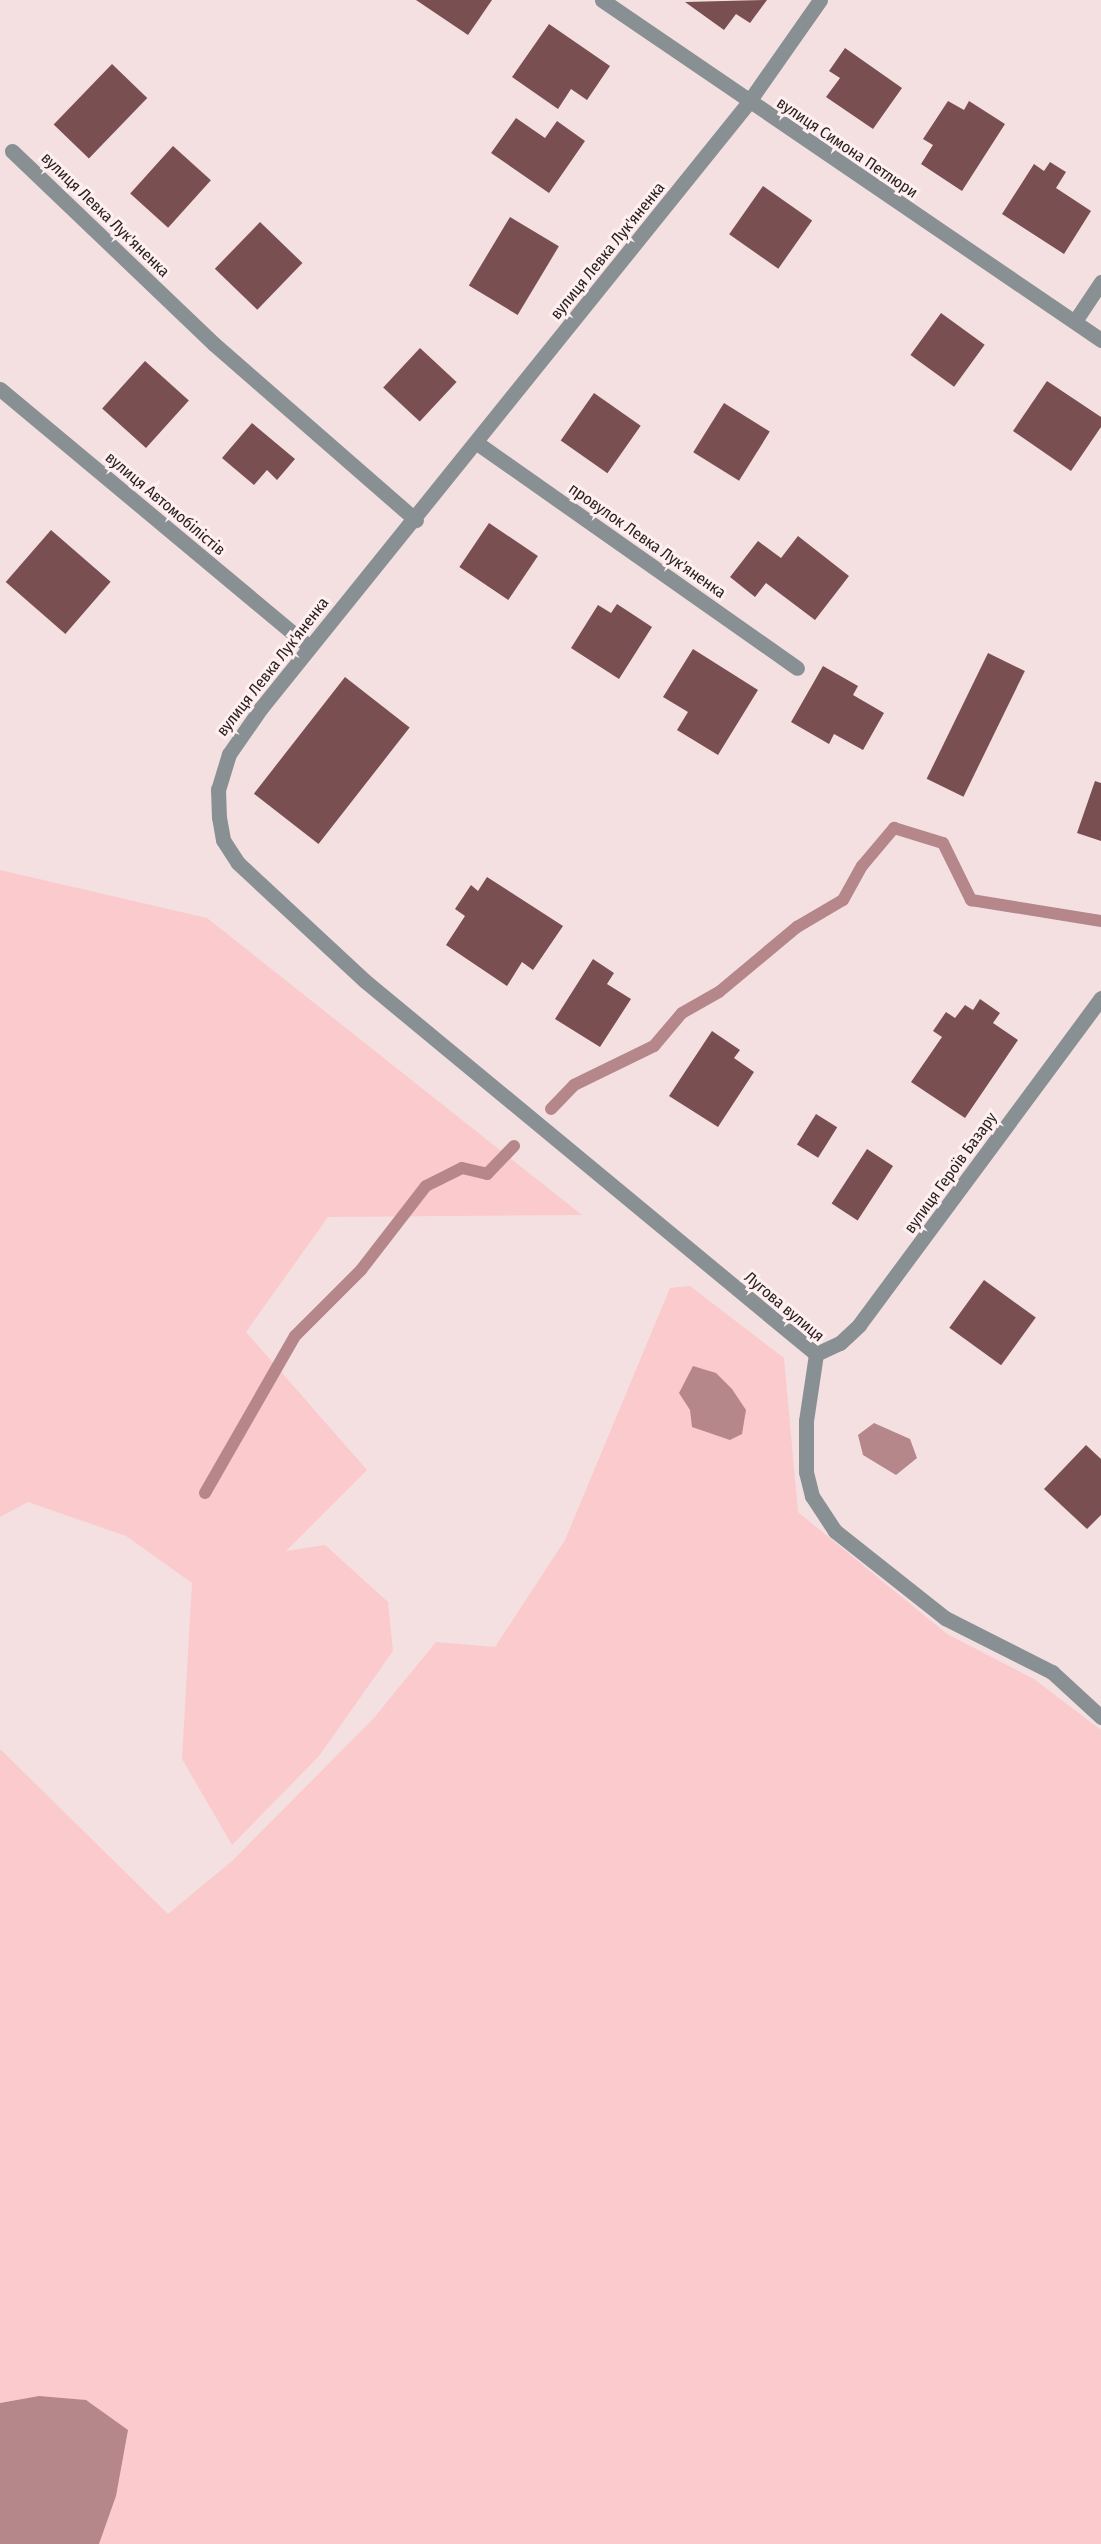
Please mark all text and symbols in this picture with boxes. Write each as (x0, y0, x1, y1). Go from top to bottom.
street label: вулиця Симона Петлюри (773, 94, 921, 202)
street label: вулиця Левка Лук'яненка (37, 149, 173, 281)
street label: вулиця Левка Лук'яненка (547, 179, 669, 323)
street label: вулиця Автомобілістів (101, 448, 229, 560)
street label: провулок Левка Лук'яненка (565, 479, 729, 603)
street label: вулиця Левка Лук'яненка (213, 594, 333, 740)
street label: вулиця Героїв Базару (901, 1109, 1001, 1237)
street label: Лугова вулиця (740, 1268, 828, 1346)

